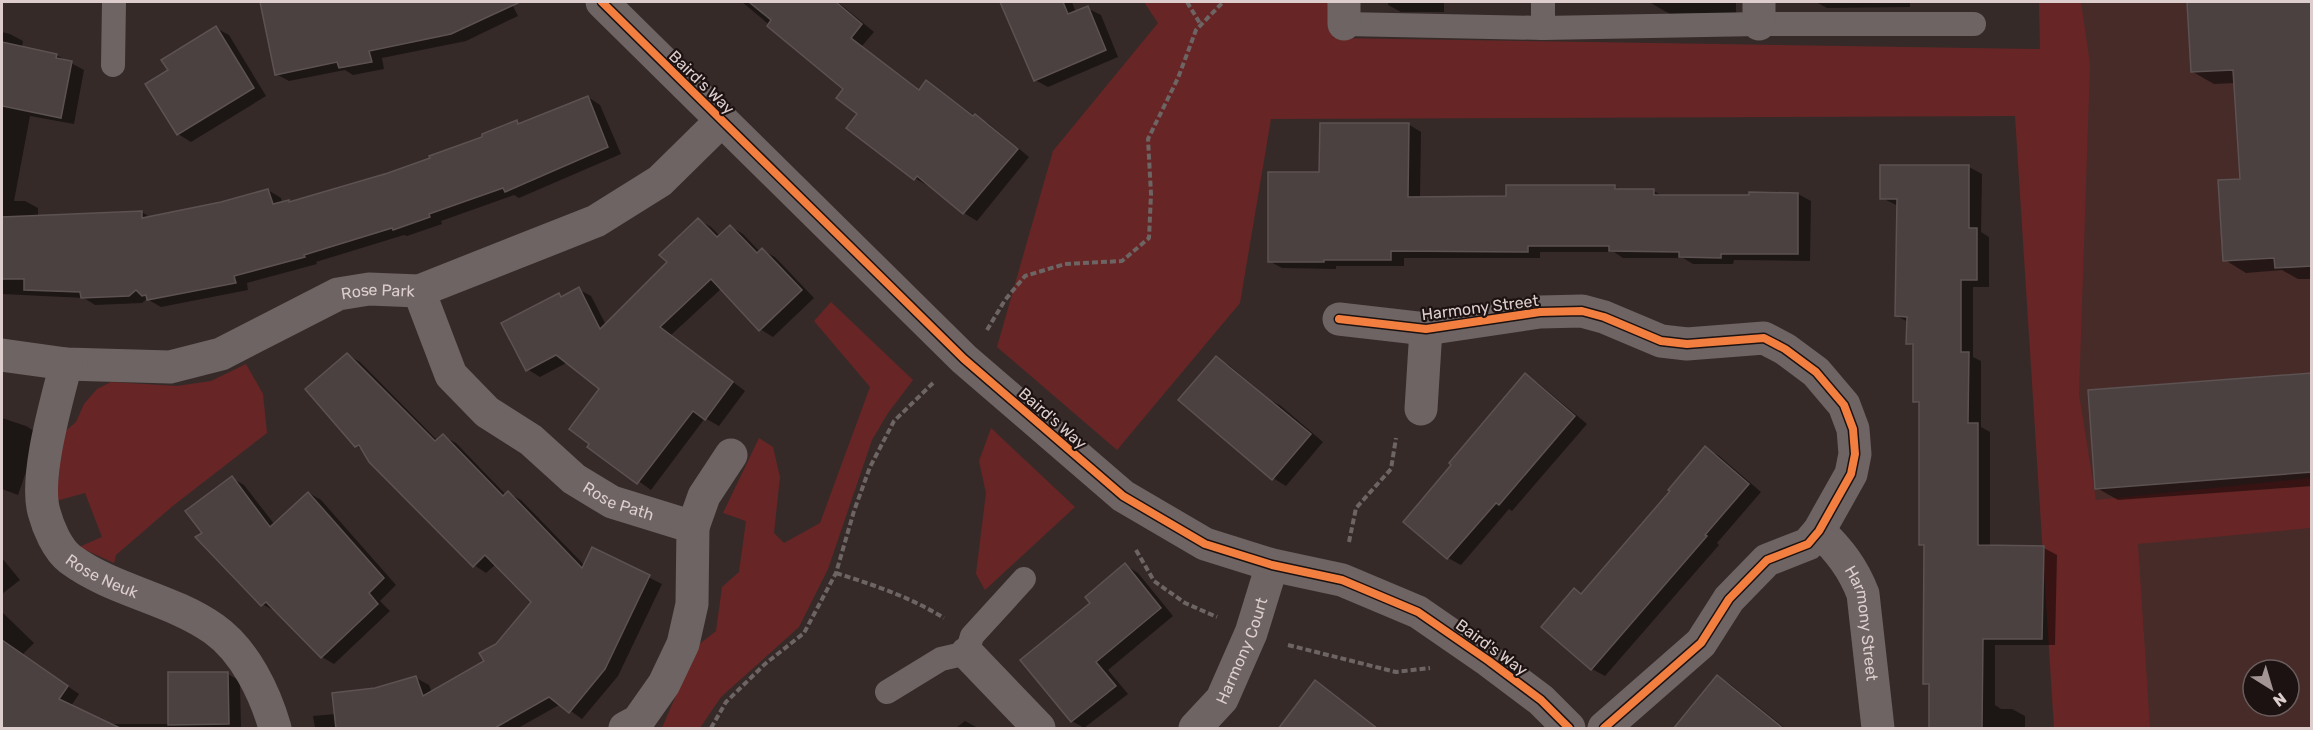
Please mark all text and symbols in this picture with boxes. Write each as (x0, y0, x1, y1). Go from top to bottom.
street label: Baird's Way (665, 46, 738, 118)
street label: Rose Park (340, 280, 416, 303)
street label: Harmony Street (1420, 291, 1540, 324)
street label: Baird's Way (1015, 384, 1091, 453)
street label: Rose Path (580, 478, 656, 524)
street label: Rose Neuk (62, 550, 142, 602)
street label: Harmony Street (1841, 562, 1882, 682)
street label: Harmony Court (1212, 595, 1271, 707)
street label: Baird's Way (1452, 615, 1531, 680)
north arrow (2241, 658, 2301, 718)
text: N (2269, 689, 2290, 711)

